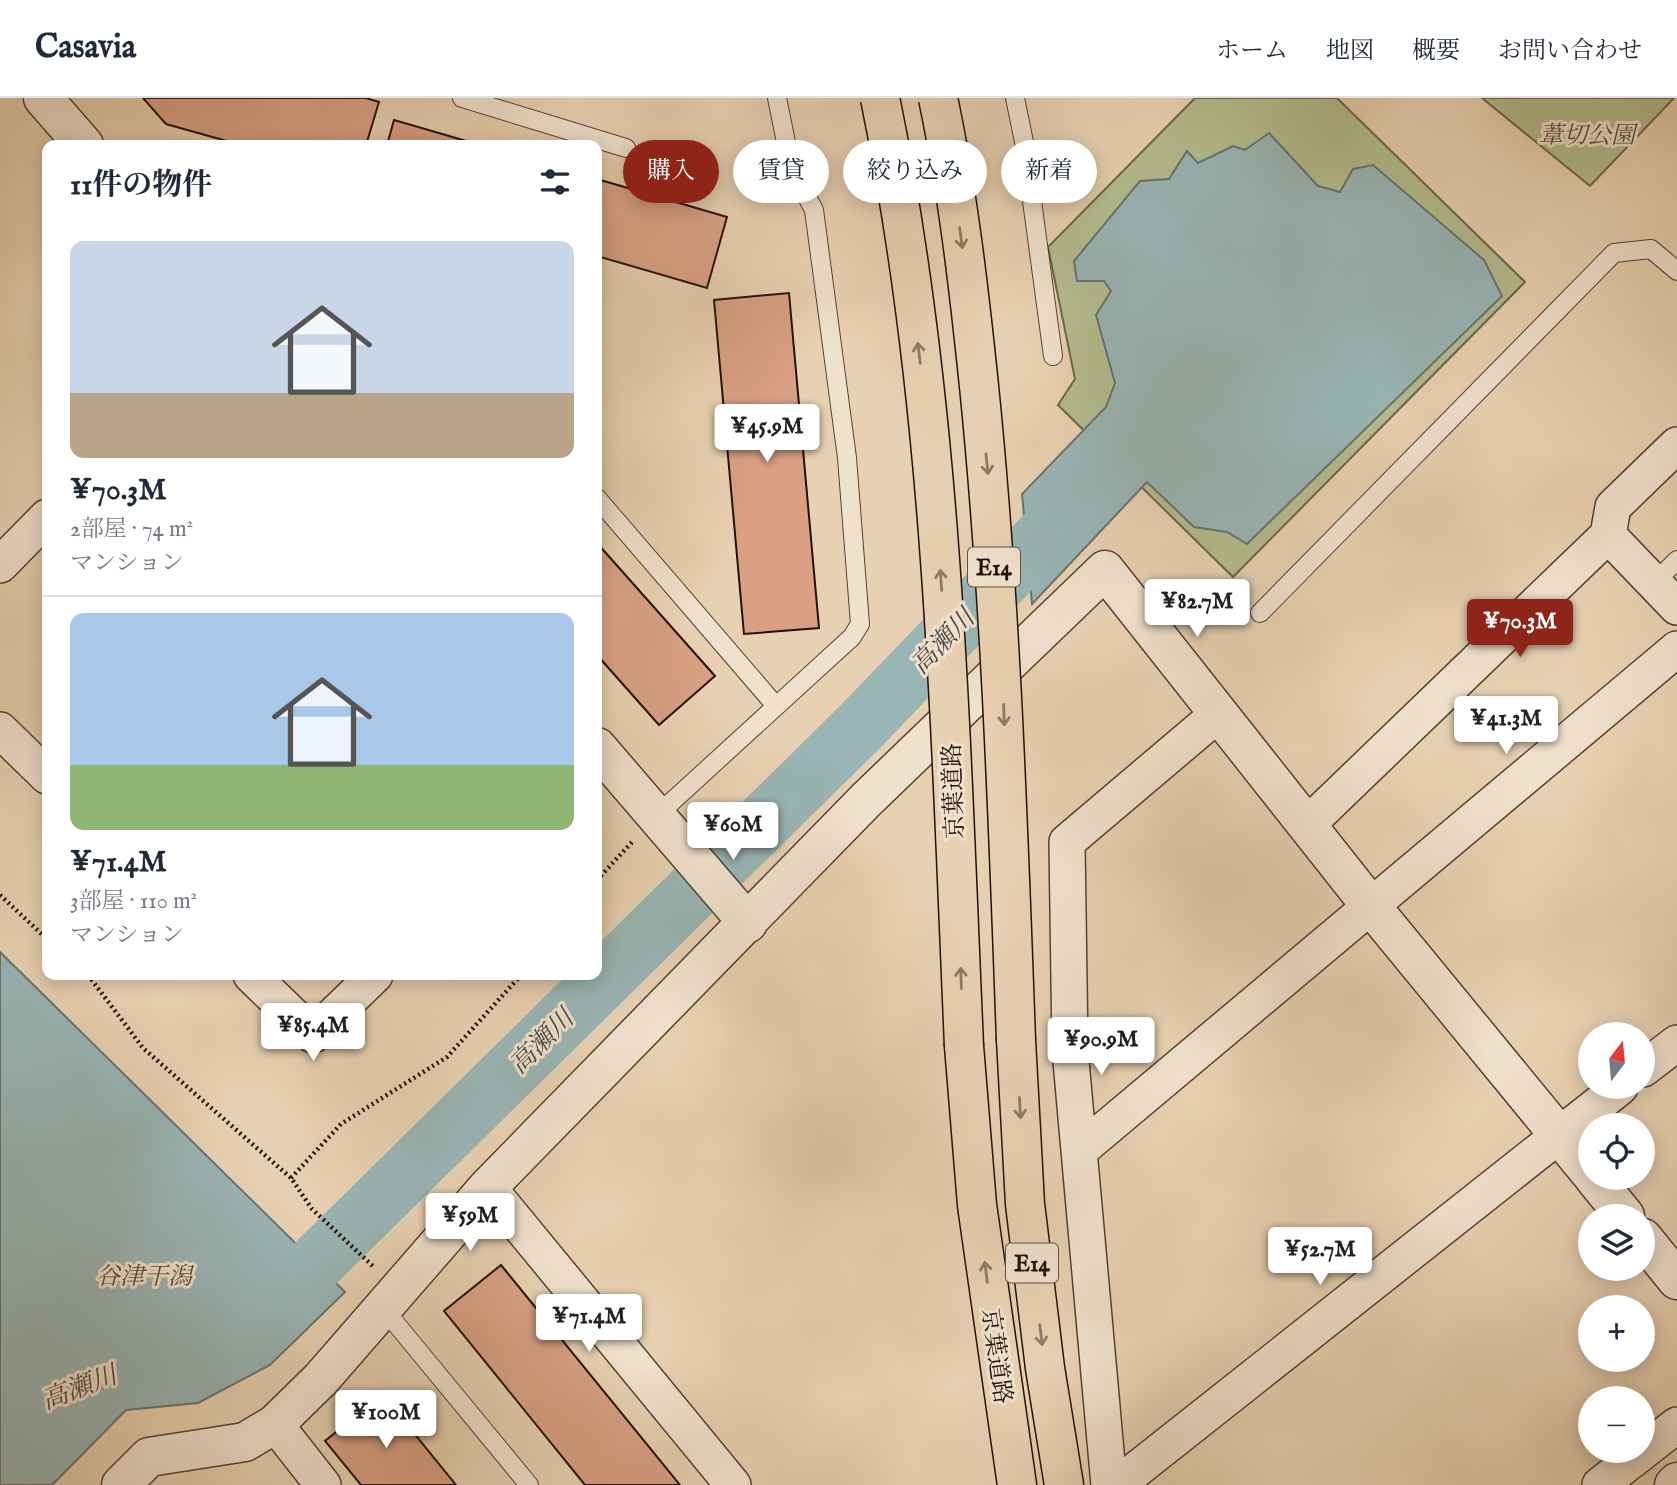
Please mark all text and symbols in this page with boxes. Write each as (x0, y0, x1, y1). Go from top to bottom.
text: Casavia (35, 27, 136, 69)
text: ホーム (1216, 36, 1288, 67)
text: 地図 (1326, 36, 1374, 67)
text: 概要 (1412, 36, 1460, 67)
text: お問い合わせ (1498, 36, 1642, 67)
park label: 葦切公園 (1539, 121, 1639, 152)
chip: 購入 (623, 140, 719, 203)
chip: 賃貸 (733, 140, 829, 203)
chip: 絞り込み (843, 140, 987, 203)
chip: 新着 (1001, 140, 1097, 203)
icon: filters (536, 163, 574, 201)
text: 11件の物件 (70, 167, 212, 205)
one-way arrow (955, 226, 968, 249)
icon: home (259, 287, 385, 413)
one-way arrow (912, 343, 925, 365)
pin: ¥45.9M (710, 404, 824, 464)
text: ¥45.9M (731, 412, 803, 441)
one-way arrow (980, 452, 993, 475)
text: ¥70.3M (70, 472, 167, 510)
text: 2部屋 · 74 m² (70, 515, 193, 544)
road number: E14 (968, 547, 1020, 587)
text: マンション (70, 549, 184, 578)
one-way arrow (934, 569, 947, 592)
pin: ¥82.7M (1140, 580, 1254, 639)
text: ¥82.7M (1161, 587, 1233, 616)
water label: 高瀬川 (904, 600, 984, 682)
pin: ¥70.3M (1463, 600, 1577, 659)
text: ¥70.3M (1483, 607, 1557, 636)
icon: home (259, 659, 385, 785)
pin: ¥41.3M (1449, 696, 1563, 756)
one-way arrow (998, 703, 1011, 726)
text: ¥41.3M (1470, 704, 1542, 733)
street label: 京葉道路 (937, 742, 972, 839)
pin: ¥60M (692, 802, 774, 862)
text: ¥60M (703, 810, 763, 839)
text: ¥71.4M (70, 844, 167, 882)
text: 3部屋 · 110 m² (70, 887, 197, 916)
text: マンション (70, 921, 184, 950)
one-way arrow (954, 967, 967, 990)
water label: 高瀬川 (503, 1001, 583, 1081)
pin: ¥85.4M (256, 1004, 370, 1063)
text: ¥85.4M (277, 1011, 349, 1040)
pin: ¥90.9M (1044, 1018, 1158, 1077)
north arrow (1578, 1022, 1656, 1099)
map controls (1578, 1022, 1655, 1463)
text: ¥90.9M (1064, 1025, 1138, 1054)
one-way arrow (1014, 1096, 1027, 1119)
button: locate (1578, 1113, 1655, 1190)
pin: ¥59M (429, 1194, 511, 1253)
text: ¥59M (442, 1201, 498, 1230)
button: layers (1578, 1204, 1655, 1281)
pin: ¥52.7M (1263, 1228, 1377, 1287)
text: ¥52.7M (1284, 1235, 1356, 1264)
road number: E14 (1006, 1244, 1058, 1282)
one-way arrow (979, 1261, 992, 1284)
park label: 谷津干潟 (96, 1262, 195, 1293)
pin: ¥71.4M (532, 1294, 646, 1354)
button: + (1578, 1295, 1655, 1372)
text: ¥71.4M (552, 1302, 626, 1331)
street label: 京葉道路 (973, 1307, 1018, 1406)
one-way arrow (1034, 1323, 1047, 1345)
water label: 高瀬川 (37, 1358, 125, 1418)
button: − (1578, 1386, 1655, 1463)
pin: ¥100M (337, 1390, 435, 1450)
text: ¥100M (351, 1398, 421, 1427)

